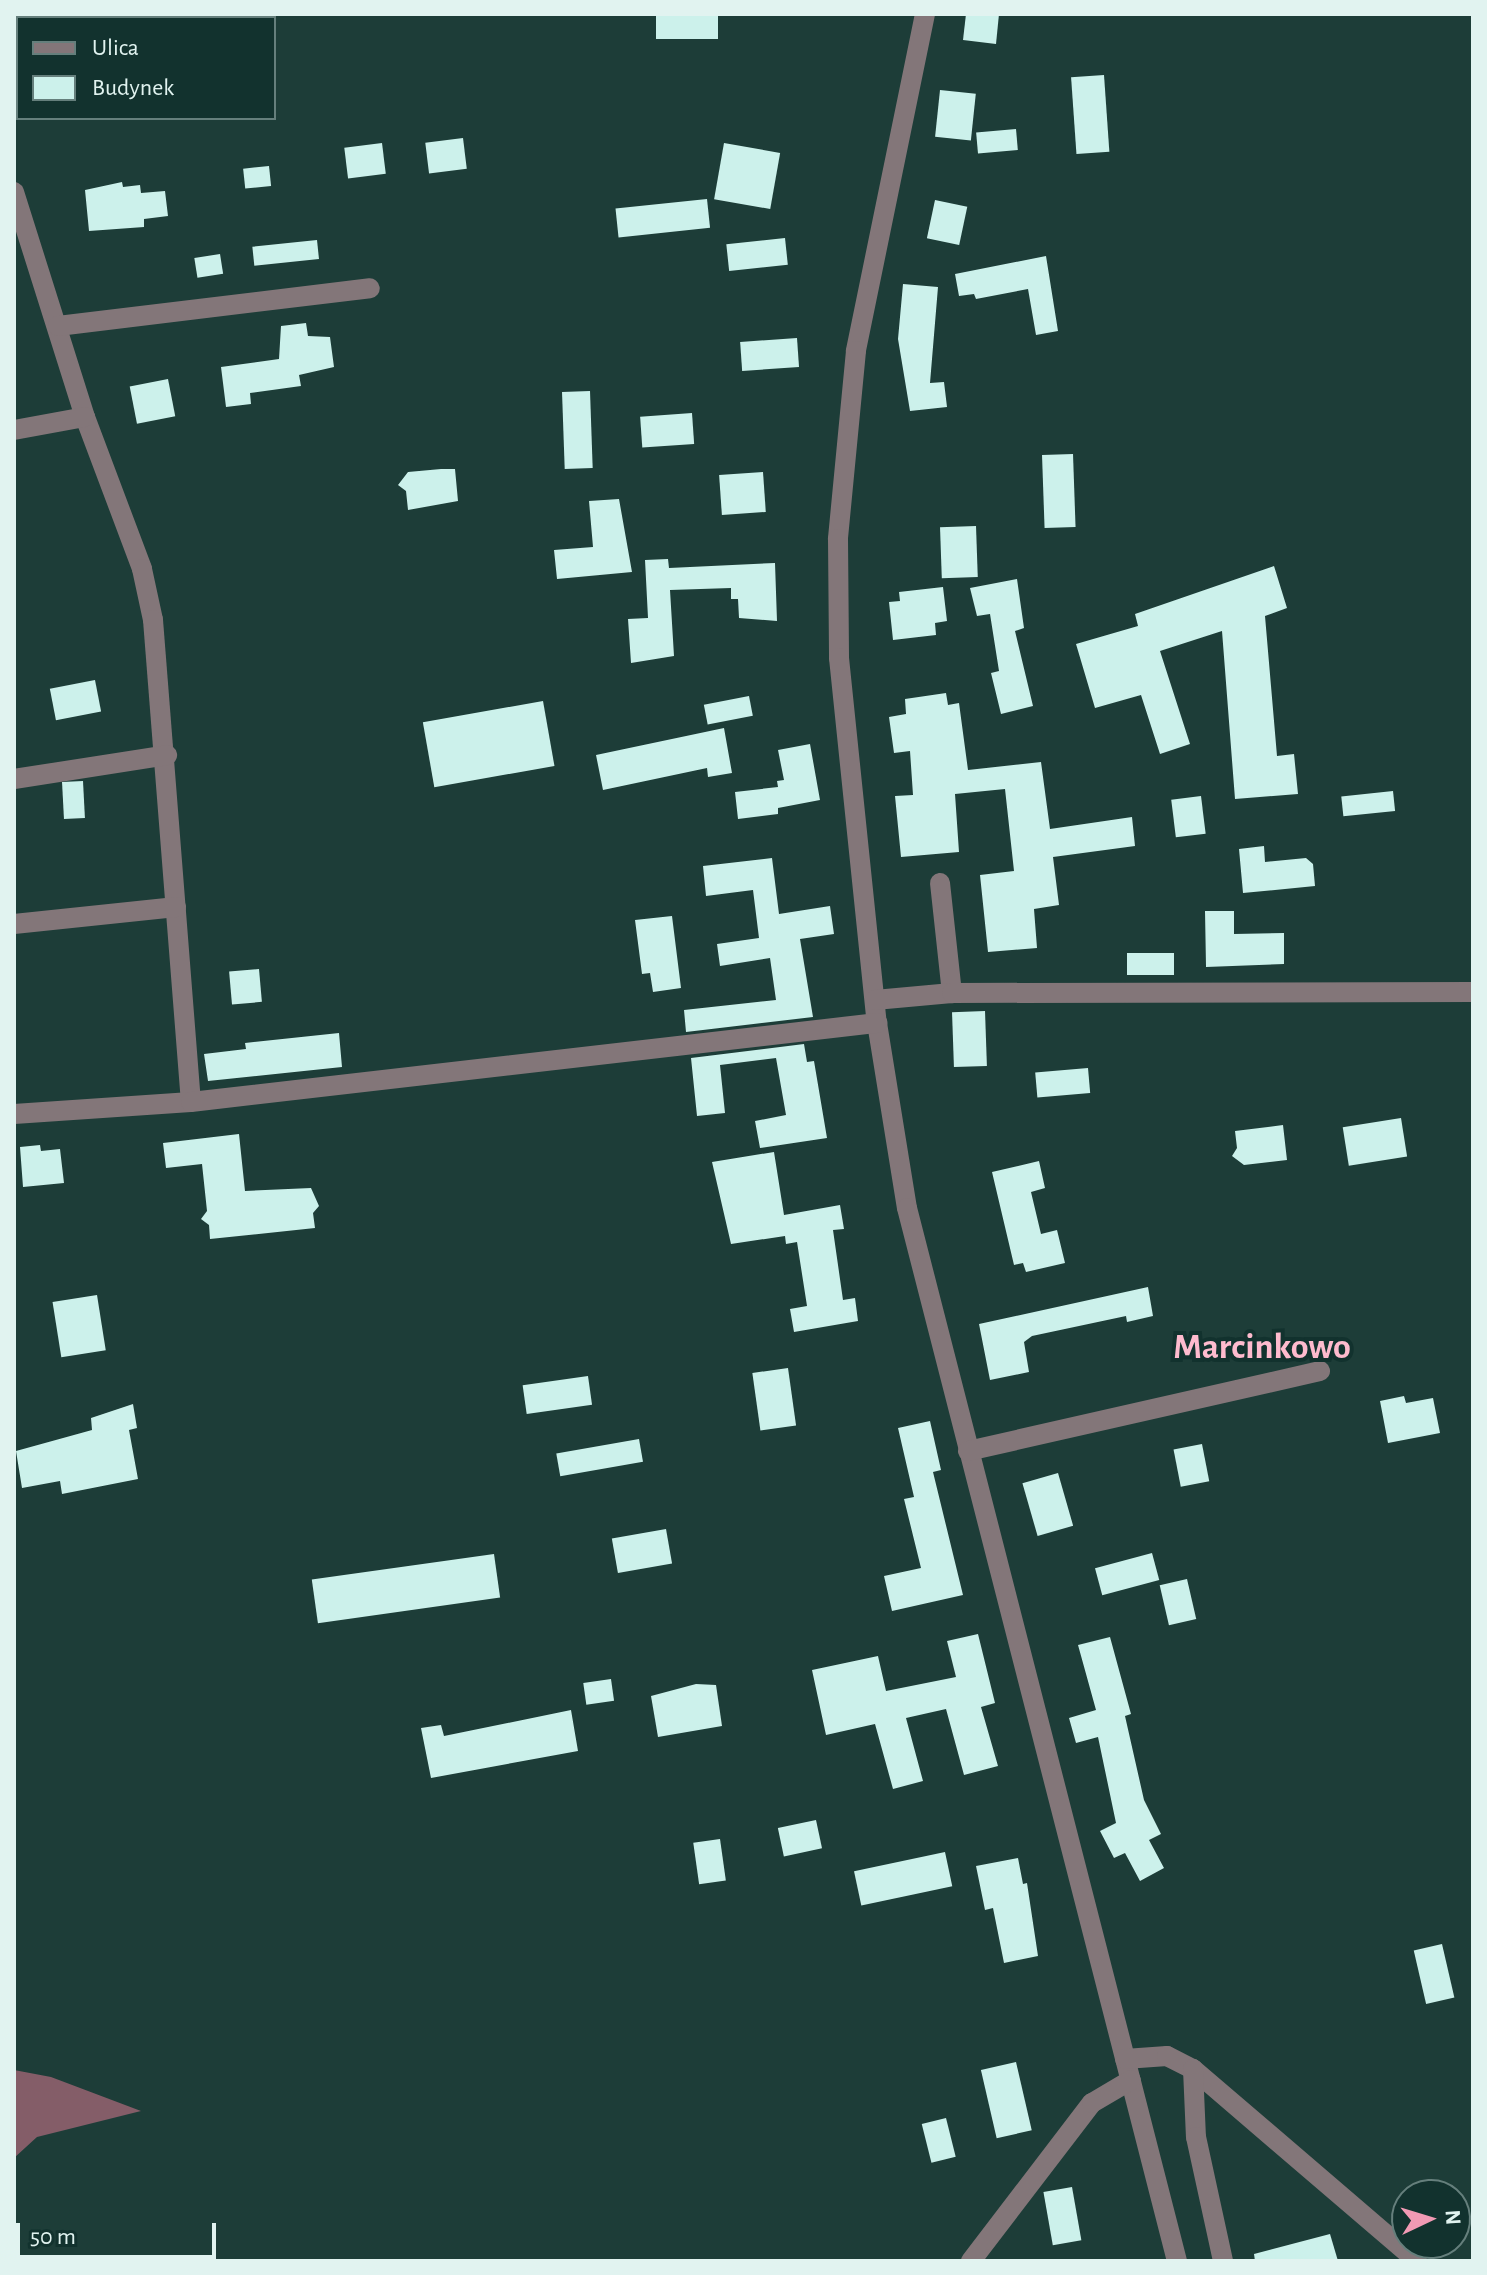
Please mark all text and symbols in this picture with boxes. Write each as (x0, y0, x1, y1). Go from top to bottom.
legend (16, 16, 276, 120)
text: Ulica (92, 36, 139, 60)
text: Budynek (92, 76, 174, 100)
district label: Marcinkowo (1173, 1326, 1351, 1370)
north arrow (1391, 2179, 1471, 2259)
scale bar (20, 2207, 220, 2257)
text: N (1441, 2209, 1464, 2226)
text: 50 m (30, 2225, 76, 2249)

